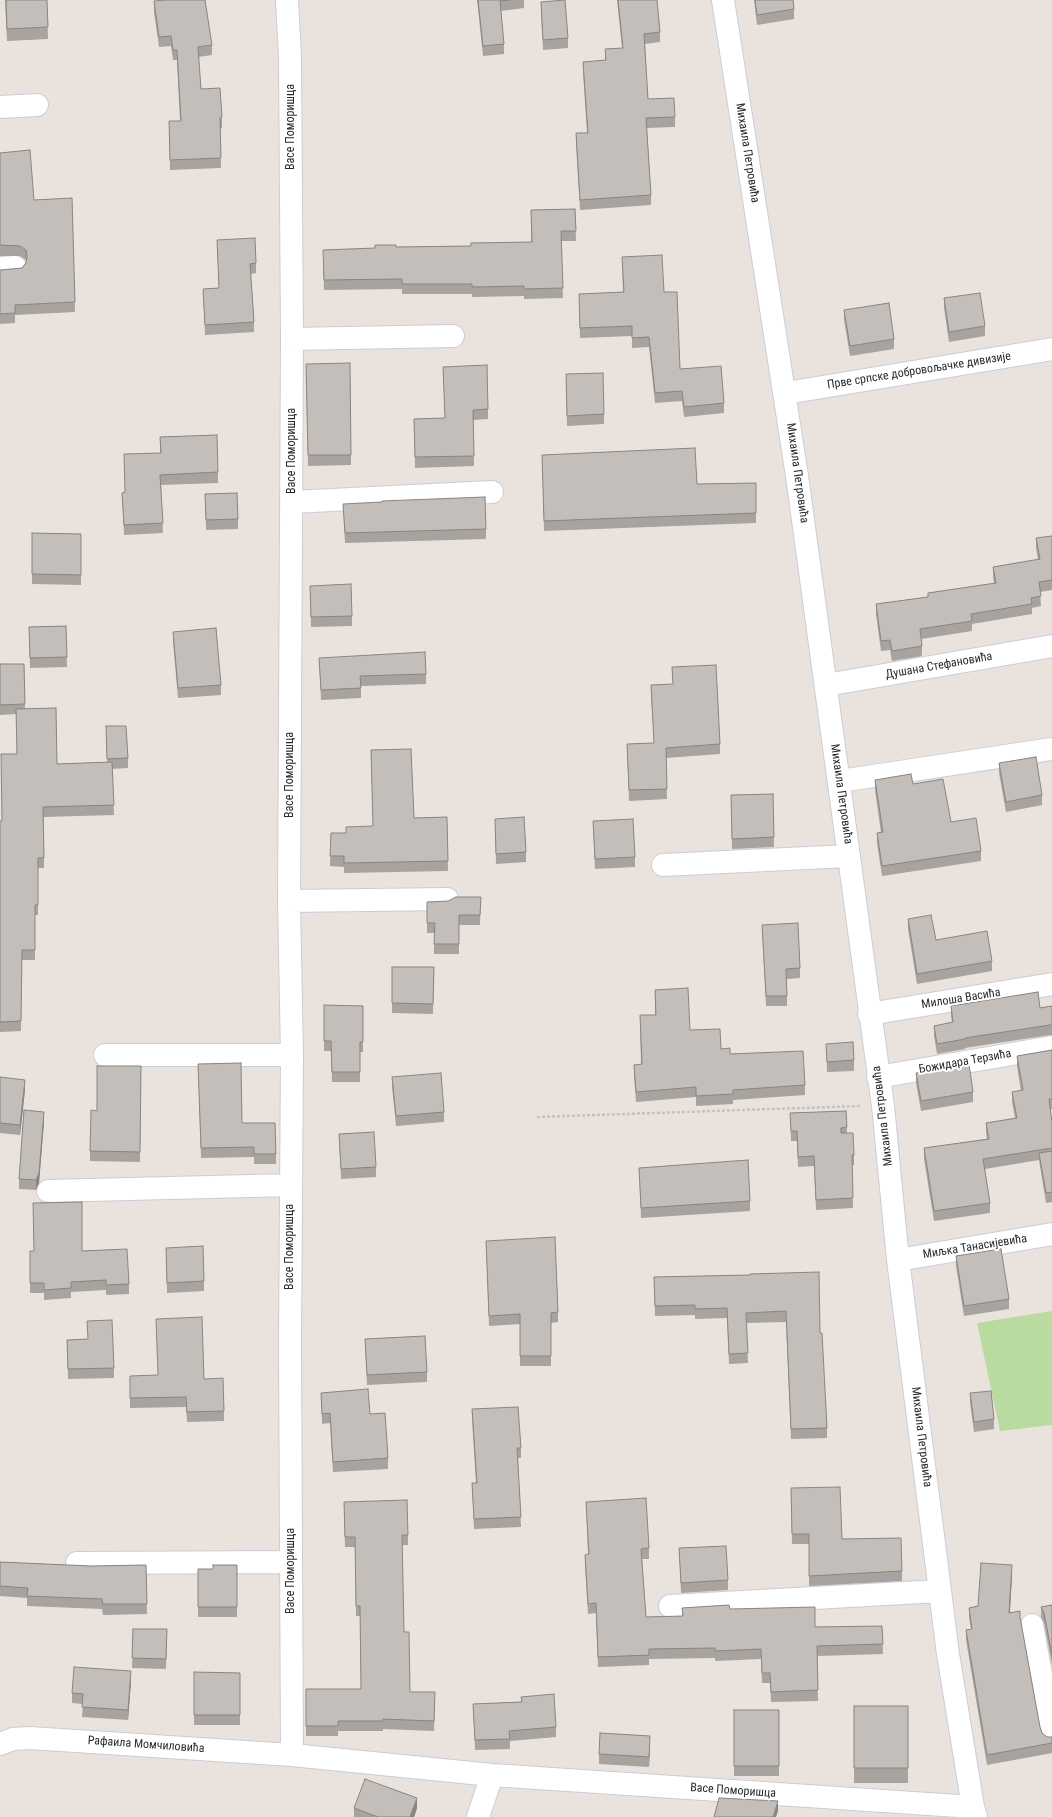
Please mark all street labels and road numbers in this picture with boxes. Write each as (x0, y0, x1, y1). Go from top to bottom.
street label: Васе Поморишца (284, 84, 298, 170)
street label: Михаила Петровића (732, 102, 762, 204)
street label: Прве српске добровољачке дивизије (826, 349, 1012, 393)
street label: Васе Поморишца (285, 408, 299, 494)
street label: Михаила Петровића (783, 422, 811, 524)
street label: Душана Стефановића (885, 650, 993, 682)
street label: Васе Поморишца (283, 732, 297, 818)
street label: Михаила Петровића (827, 743, 855, 845)
street label: Милоша Васића (920, 986, 1002, 1012)
street label: Божидара Терзића (918, 1047, 1012, 1077)
street label: Михаила Петровића (870, 1065, 896, 1167)
street label: Васе Поморишца (283, 1204, 297, 1290)
street label: Миљка Танасијевића (922, 1232, 1028, 1262)
street label: Михаила Петровића (908, 1386, 934, 1488)
street label: Васе Поморишца (284, 1528, 298, 1614)
street label: Рафаила Момчиловића (87, 1734, 205, 1756)
street label: Васе Поморишца (690, 1781, 776, 1801)

